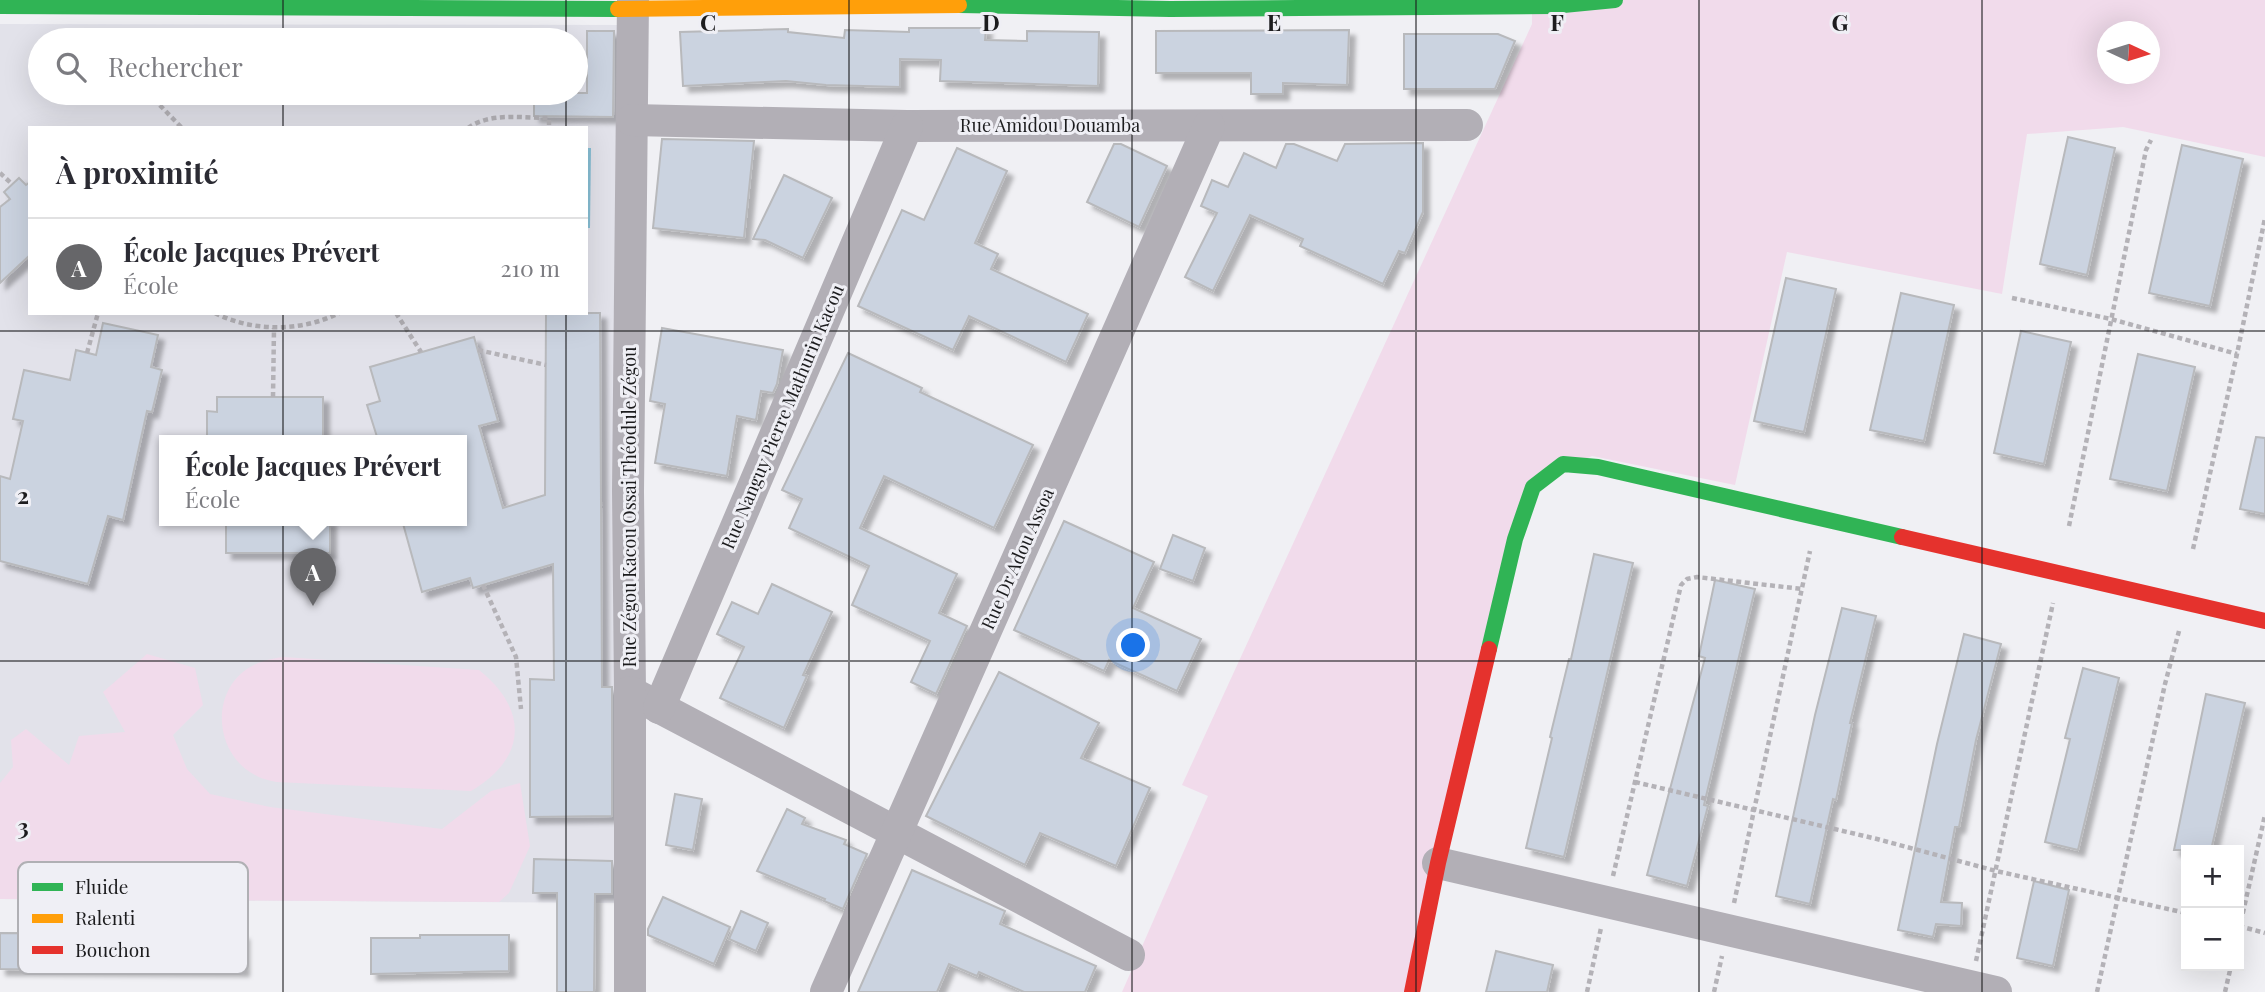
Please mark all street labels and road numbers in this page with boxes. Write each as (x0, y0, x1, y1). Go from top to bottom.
street label: Rue Amidou Douamba (960, 113, 1140, 137)
street label: Rue Nanguy Pierre Mathurin Kacou (715, 280, 849, 553)
street label: Rue Zégou Kacou Ossai Théodule Zégou (617, 346, 641, 668)
street label: Rue Dr Adou Assoa (975, 484, 1059, 633)

